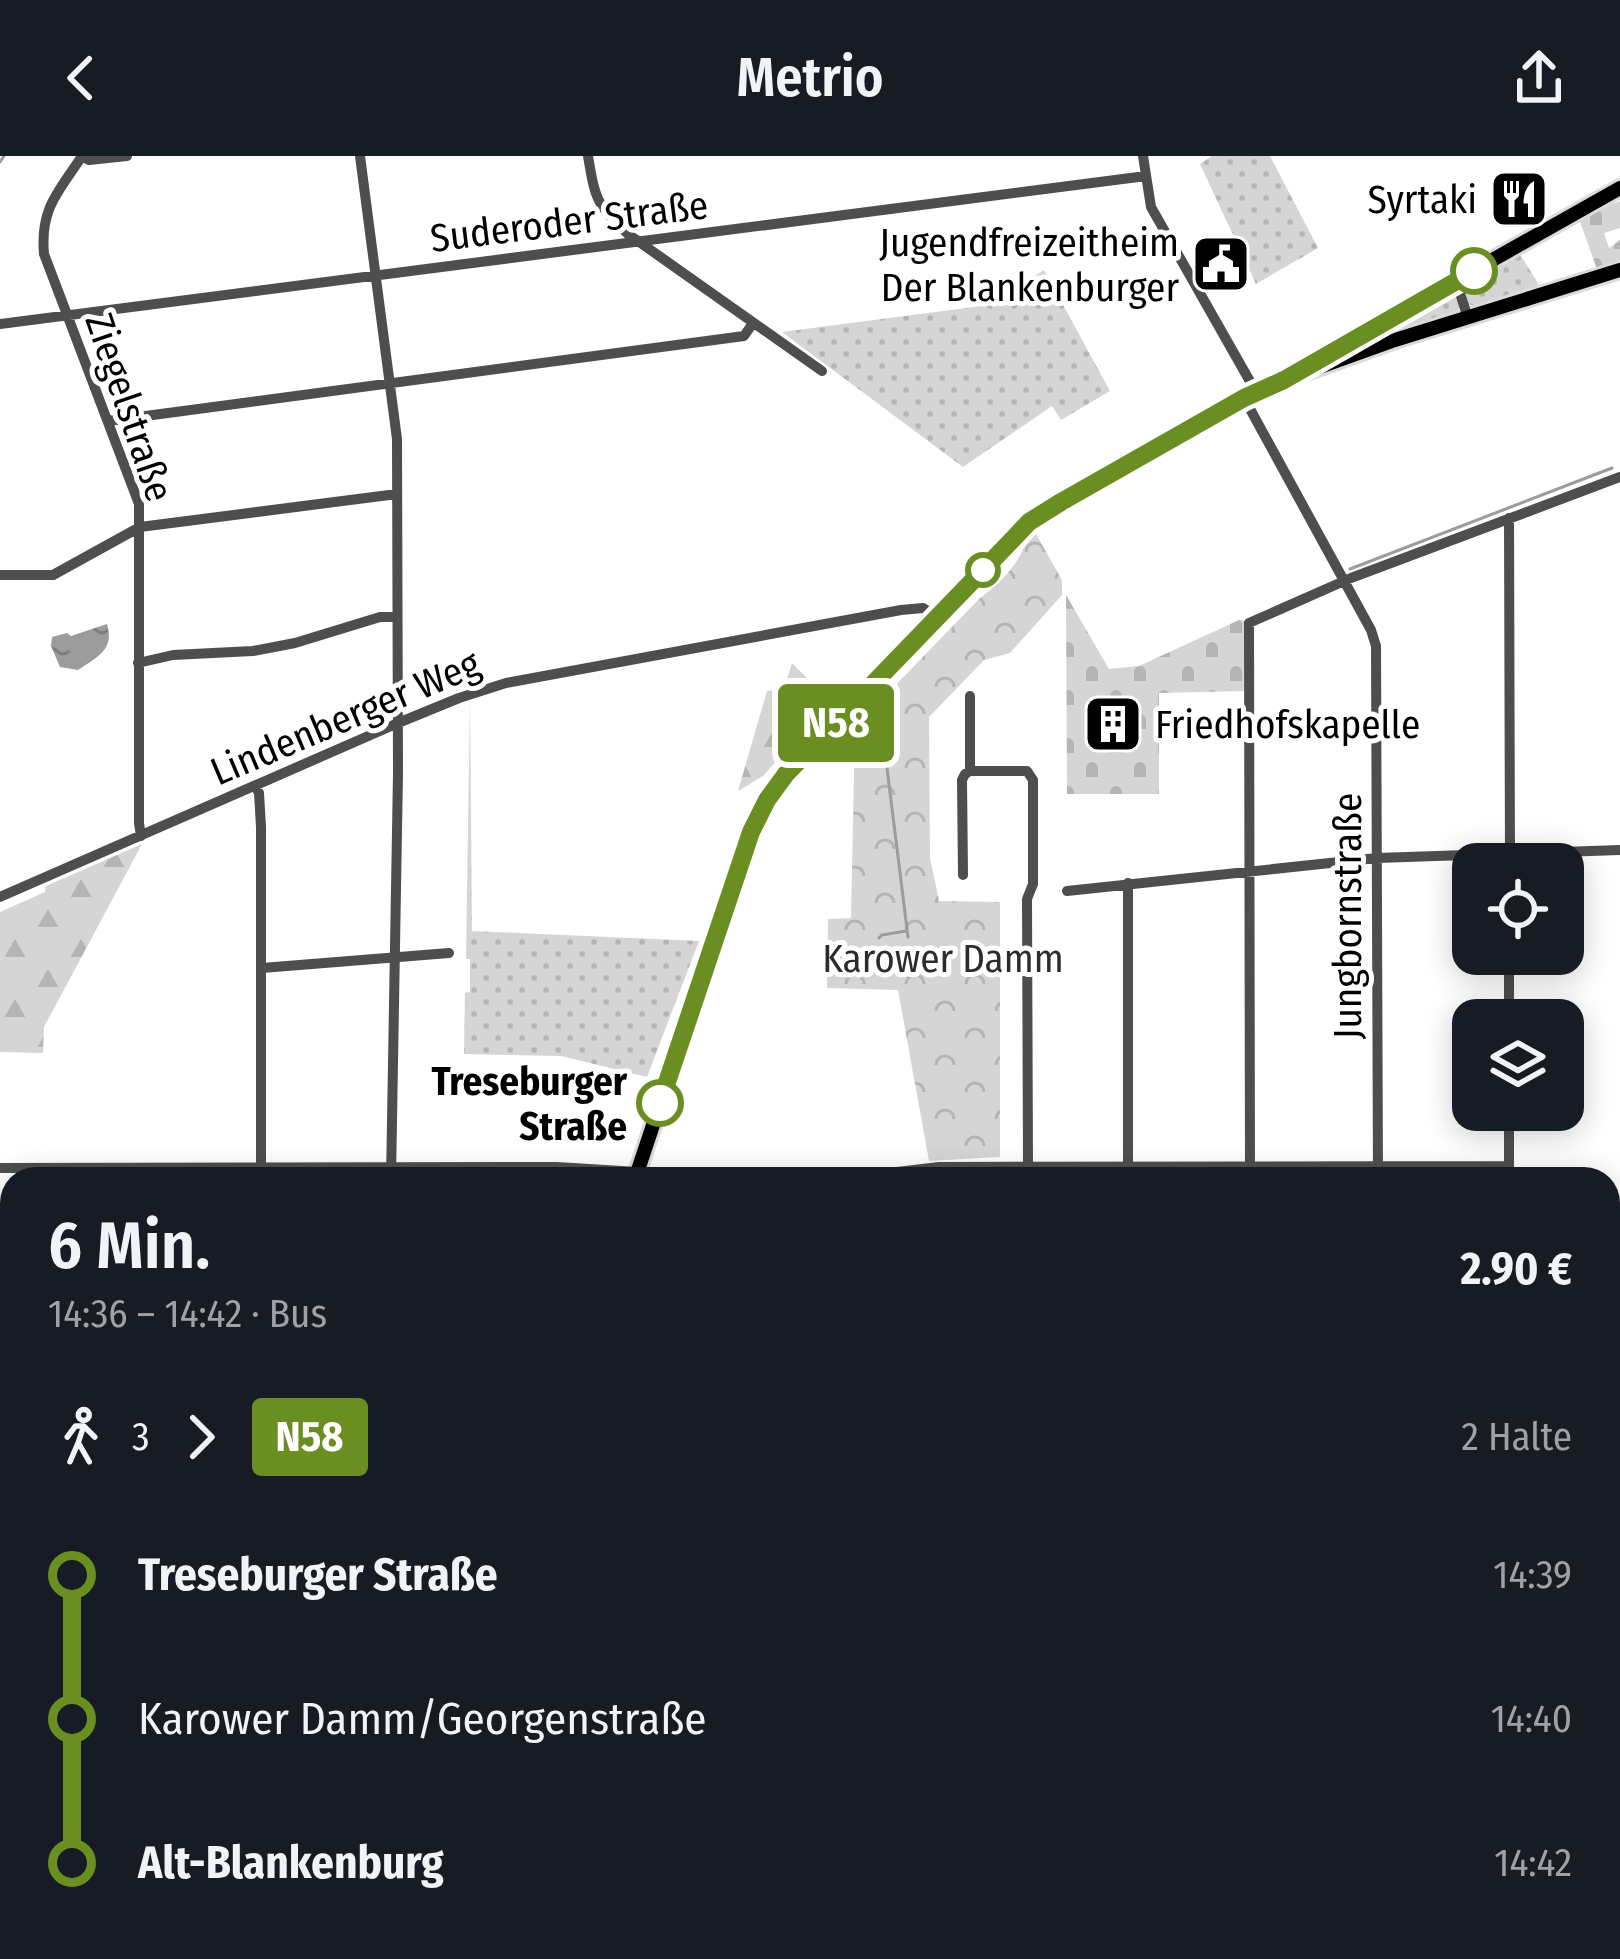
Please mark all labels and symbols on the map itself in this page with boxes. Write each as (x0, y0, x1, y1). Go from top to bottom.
restaurant icon: Syrtaki (1488, 168, 1550, 230)
place label: Syrtaki (1367, 177, 1477, 223)
street label: Suderoder Straße (428, 182, 711, 262)
place label: Jugendfreizeitheim Der Blankenburger (879, 220, 1179, 311)
public building icon: Jugendfreizeitheim Der Blankenburger (1190, 233, 1252, 295)
unlabelled marker (1452, 249, 1496, 293)
street label: Ziegelstraße (75, 307, 183, 507)
unlabelled marker (967, 554, 999, 586)
street label: Lindenberger Weg (204, 640, 487, 795)
line badge: N58 (767, 684, 905, 762)
building icon: Friedhofskapelle (1082, 693, 1144, 755)
place label: Friedhofskapelle (1155, 702, 1420, 748)
street label: Jungbornstraße (1325, 793, 1371, 1039)
park label: Karower Damm (822, 936, 1064, 982)
place label: Treseburger Straße (431, 1059, 628, 1150)
marker: Treseburger Straße (638, 1081, 682, 1125)

